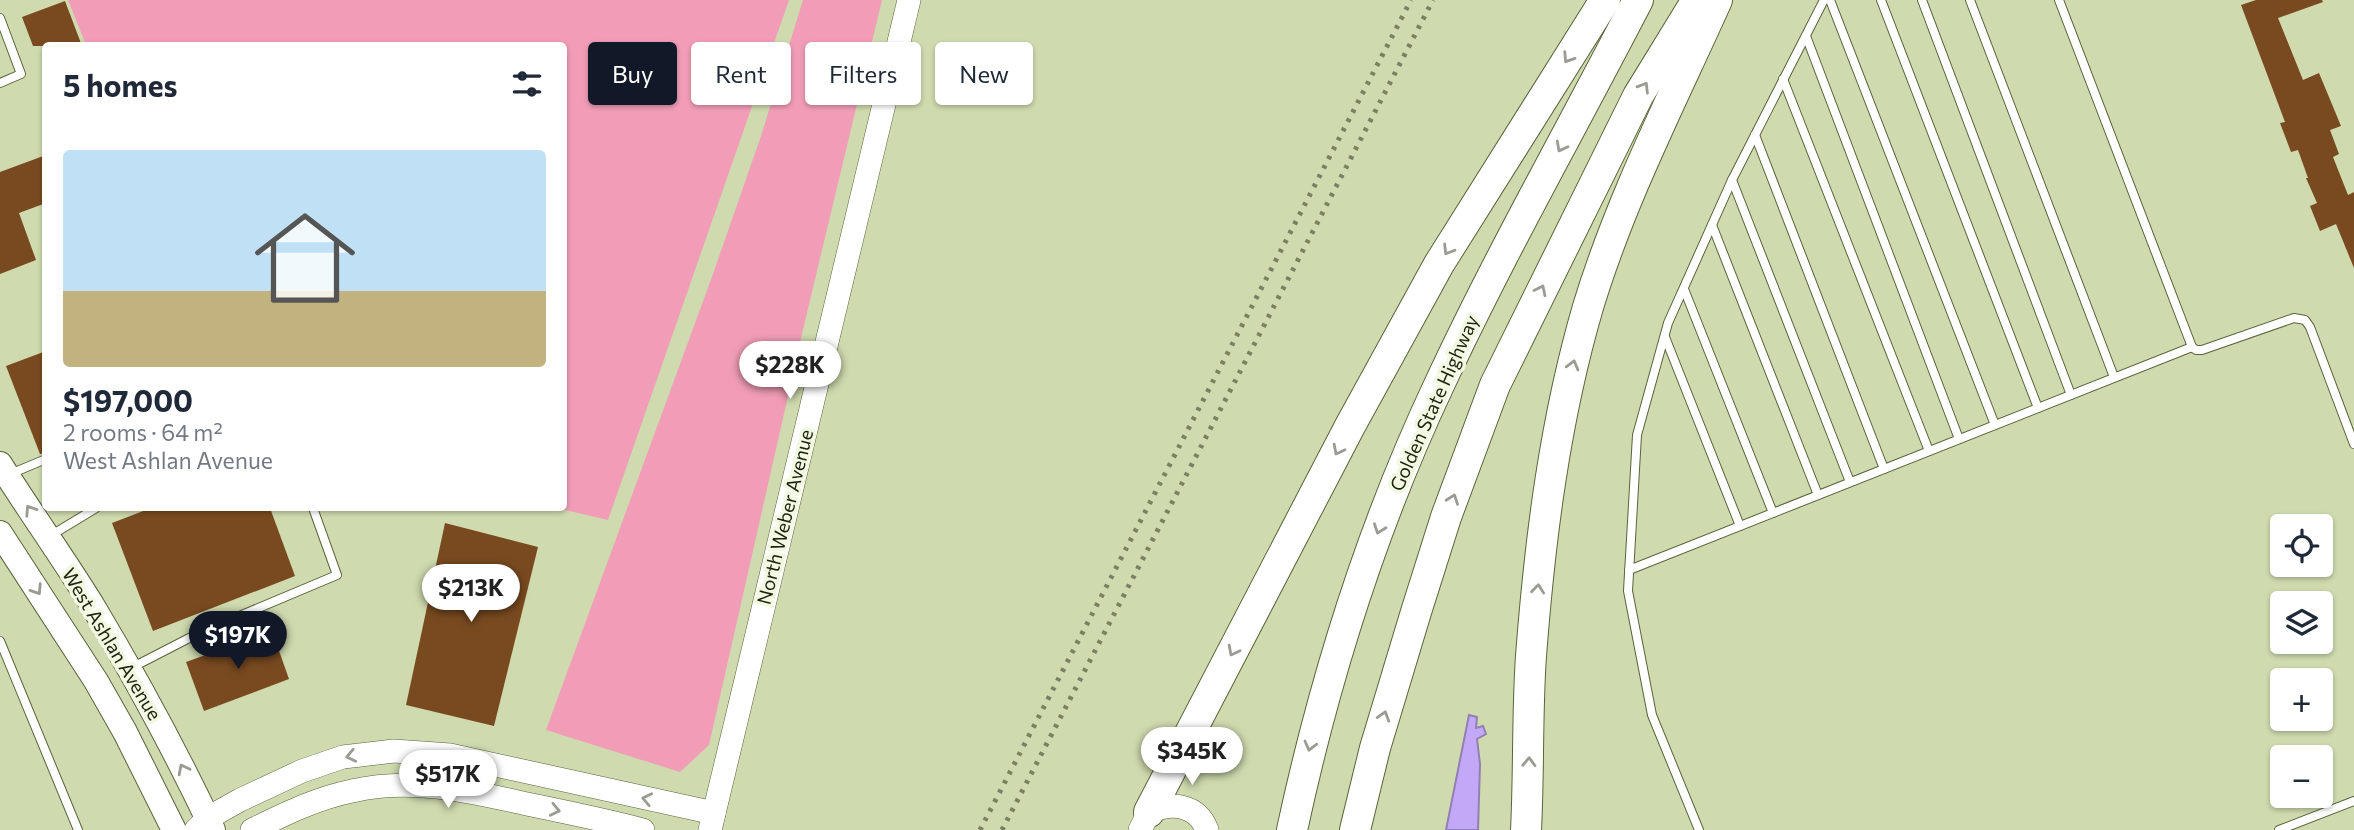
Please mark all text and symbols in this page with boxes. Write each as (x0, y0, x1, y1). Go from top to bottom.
chip: Buy (588, 42, 677, 105)
chip: Rent (691, 42, 791, 105)
chip: Filters (805, 42, 921, 105)
chip: New (935, 42, 1033, 105)
one-way arrow (1564, 50, 1577, 63)
icon: filters (508, 65, 546, 103)
text: 5 homes (63, 66, 177, 103)
one-way arrow (1635, 82, 1648, 95)
one-way arrow (1556, 140, 1569, 153)
icon: home (242, 195, 368, 321)
one-way arrow (1443, 243, 1456, 256)
one-way arrow (1533, 285, 1547, 297)
street label: Golden State Highway (1384, 311, 1483, 494)
pin: $228K (741, 342, 839, 401)
text: $228K (755, 350, 825, 378)
one-way arrow (1565, 359, 1579, 371)
text: $197,000 (63, 381, 193, 418)
text: 2 rooms · 64 m² (63, 418, 223, 446)
street label: North Weber Avenue (752, 427, 817, 607)
one-way arrow (1332, 442, 1346, 455)
text: West Ashlan Avenue (63, 446, 273, 474)
one-way arrow (1444, 494, 1458, 506)
one-way arrow (25, 505, 38, 518)
map controls (2270, 514, 2333, 808)
button: locate (2270, 514, 2333, 577)
one-way arrow (1373, 523, 1387, 535)
street label: West Ashlan Avenue (58, 564, 167, 724)
pin: $213K (422, 564, 520, 624)
text: $213K (438, 573, 504, 601)
one-way arrow (29, 582, 42, 595)
one-way arrow (1530, 583, 1545, 594)
button: layers (2270, 591, 2333, 654)
pin: $197K (189, 612, 287, 671)
text: $197K (205, 620, 271, 648)
one-way arrow (1227, 644, 1241, 657)
button: + (2270, 668, 2333, 731)
one-way arrow (1376, 711, 1391, 723)
pin: $345K (1143, 728, 1241, 787)
text: $345K (1157, 736, 1227, 764)
one-way arrow (1304, 740, 1318, 752)
button: − (2270, 745, 2333, 808)
one-way arrow (345, 747, 357, 762)
pin: $517K (399, 750, 497, 810)
one-way arrow (1522, 756, 1537, 767)
text: $517K (415, 759, 481, 787)
one-way arrow (178, 764, 192, 776)
one-way arrow (641, 792, 653, 807)
one-way arrow (549, 801, 561, 816)

